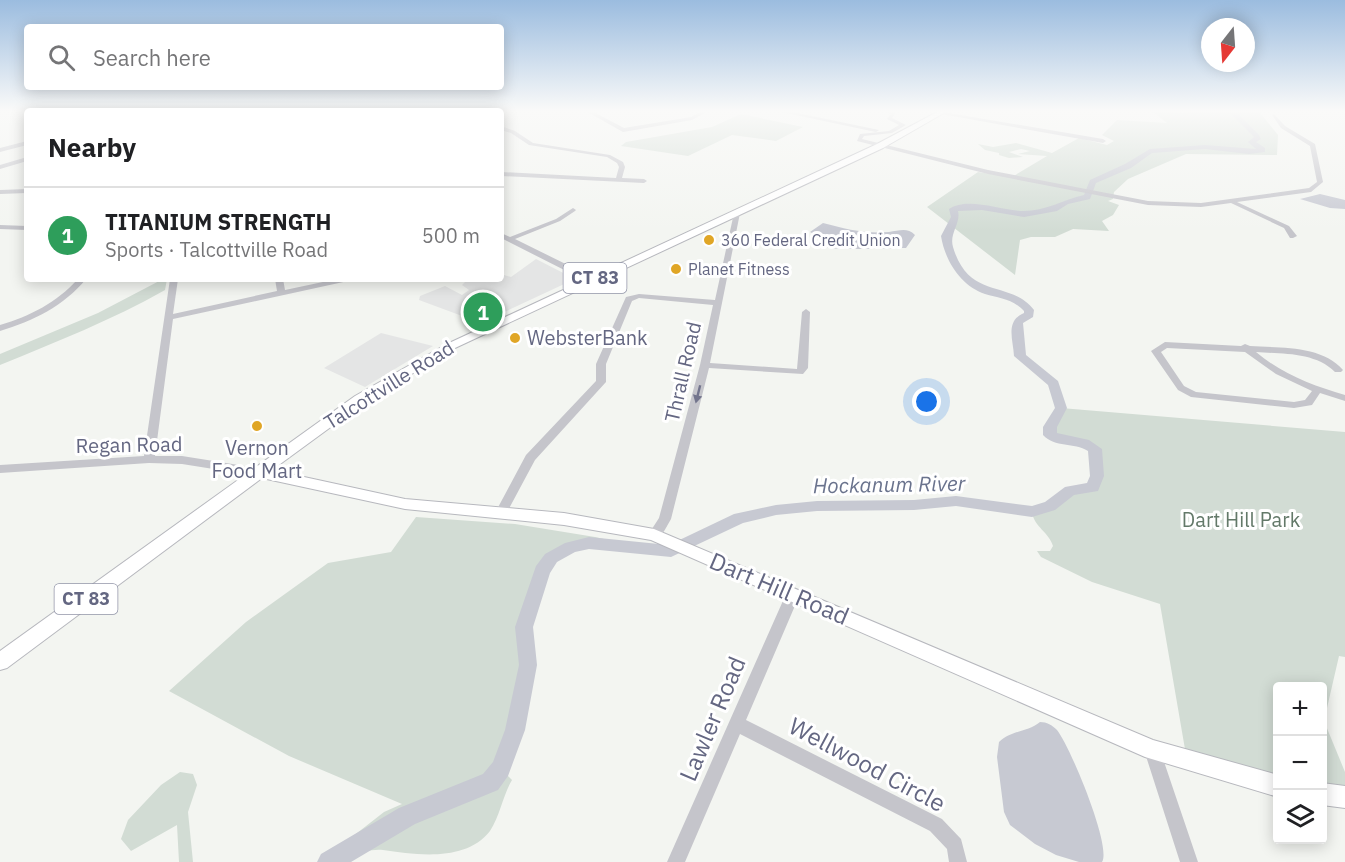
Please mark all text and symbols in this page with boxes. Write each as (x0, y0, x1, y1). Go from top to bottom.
north arrow (1201, 18, 1255, 72)
search box (24, 24, 504, 90)
icon: search (45, 41, 78, 74)
text: Search here (93, 43, 211, 72)
text: Nearby (48, 130, 136, 164)
text: TITANIUM STRENGTH (105, 207, 332, 236)
text: 1 (62, 222, 74, 249)
text: 500 m (422, 222, 480, 249)
place label: 360 Federal Credit Union (721, 230, 901, 250)
marker: 360 Federal Credit Union (702, 233, 716, 247)
text: Sports · Talcottville Road (105, 236, 328, 263)
place label: Planet Fitness (688, 259, 790, 279)
marker: Planet Fitness (669, 262, 683, 276)
road number: CT 83 (564, 263, 626, 293)
pin: 1 (464, 290, 502, 334)
street label: Thrall Road (658, 319, 707, 425)
place label: WebsterBank (527, 324, 648, 351)
marker: WebsterBank (508, 331, 522, 345)
street label: Talcottville Road (319, 334, 459, 435)
one-way arrow (692, 384, 702, 403)
your location (912, 387, 941, 416)
marker: Vernon Food Mart (250, 419, 264, 433)
street label: Regan Road (75, 430, 183, 459)
place label: Vernon Food Mart (212, 434, 302, 484)
water label: Hockanum River (813, 469, 967, 499)
park label: Dart Hill Park (1182, 506, 1301, 533)
street label: Dart Hill Road (705, 544, 854, 632)
road number: CT 83 (54, 584, 118, 614)
street label: Lawler Road (671, 651, 753, 786)
map controls (1273, 682, 1327, 844)
button: + (1273, 682, 1327, 736)
street label: Wellwood Circle (784, 709, 951, 819)
button: − (1273, 736, 1327, 790)
button: layers (1273, 790, 1327, 844)

